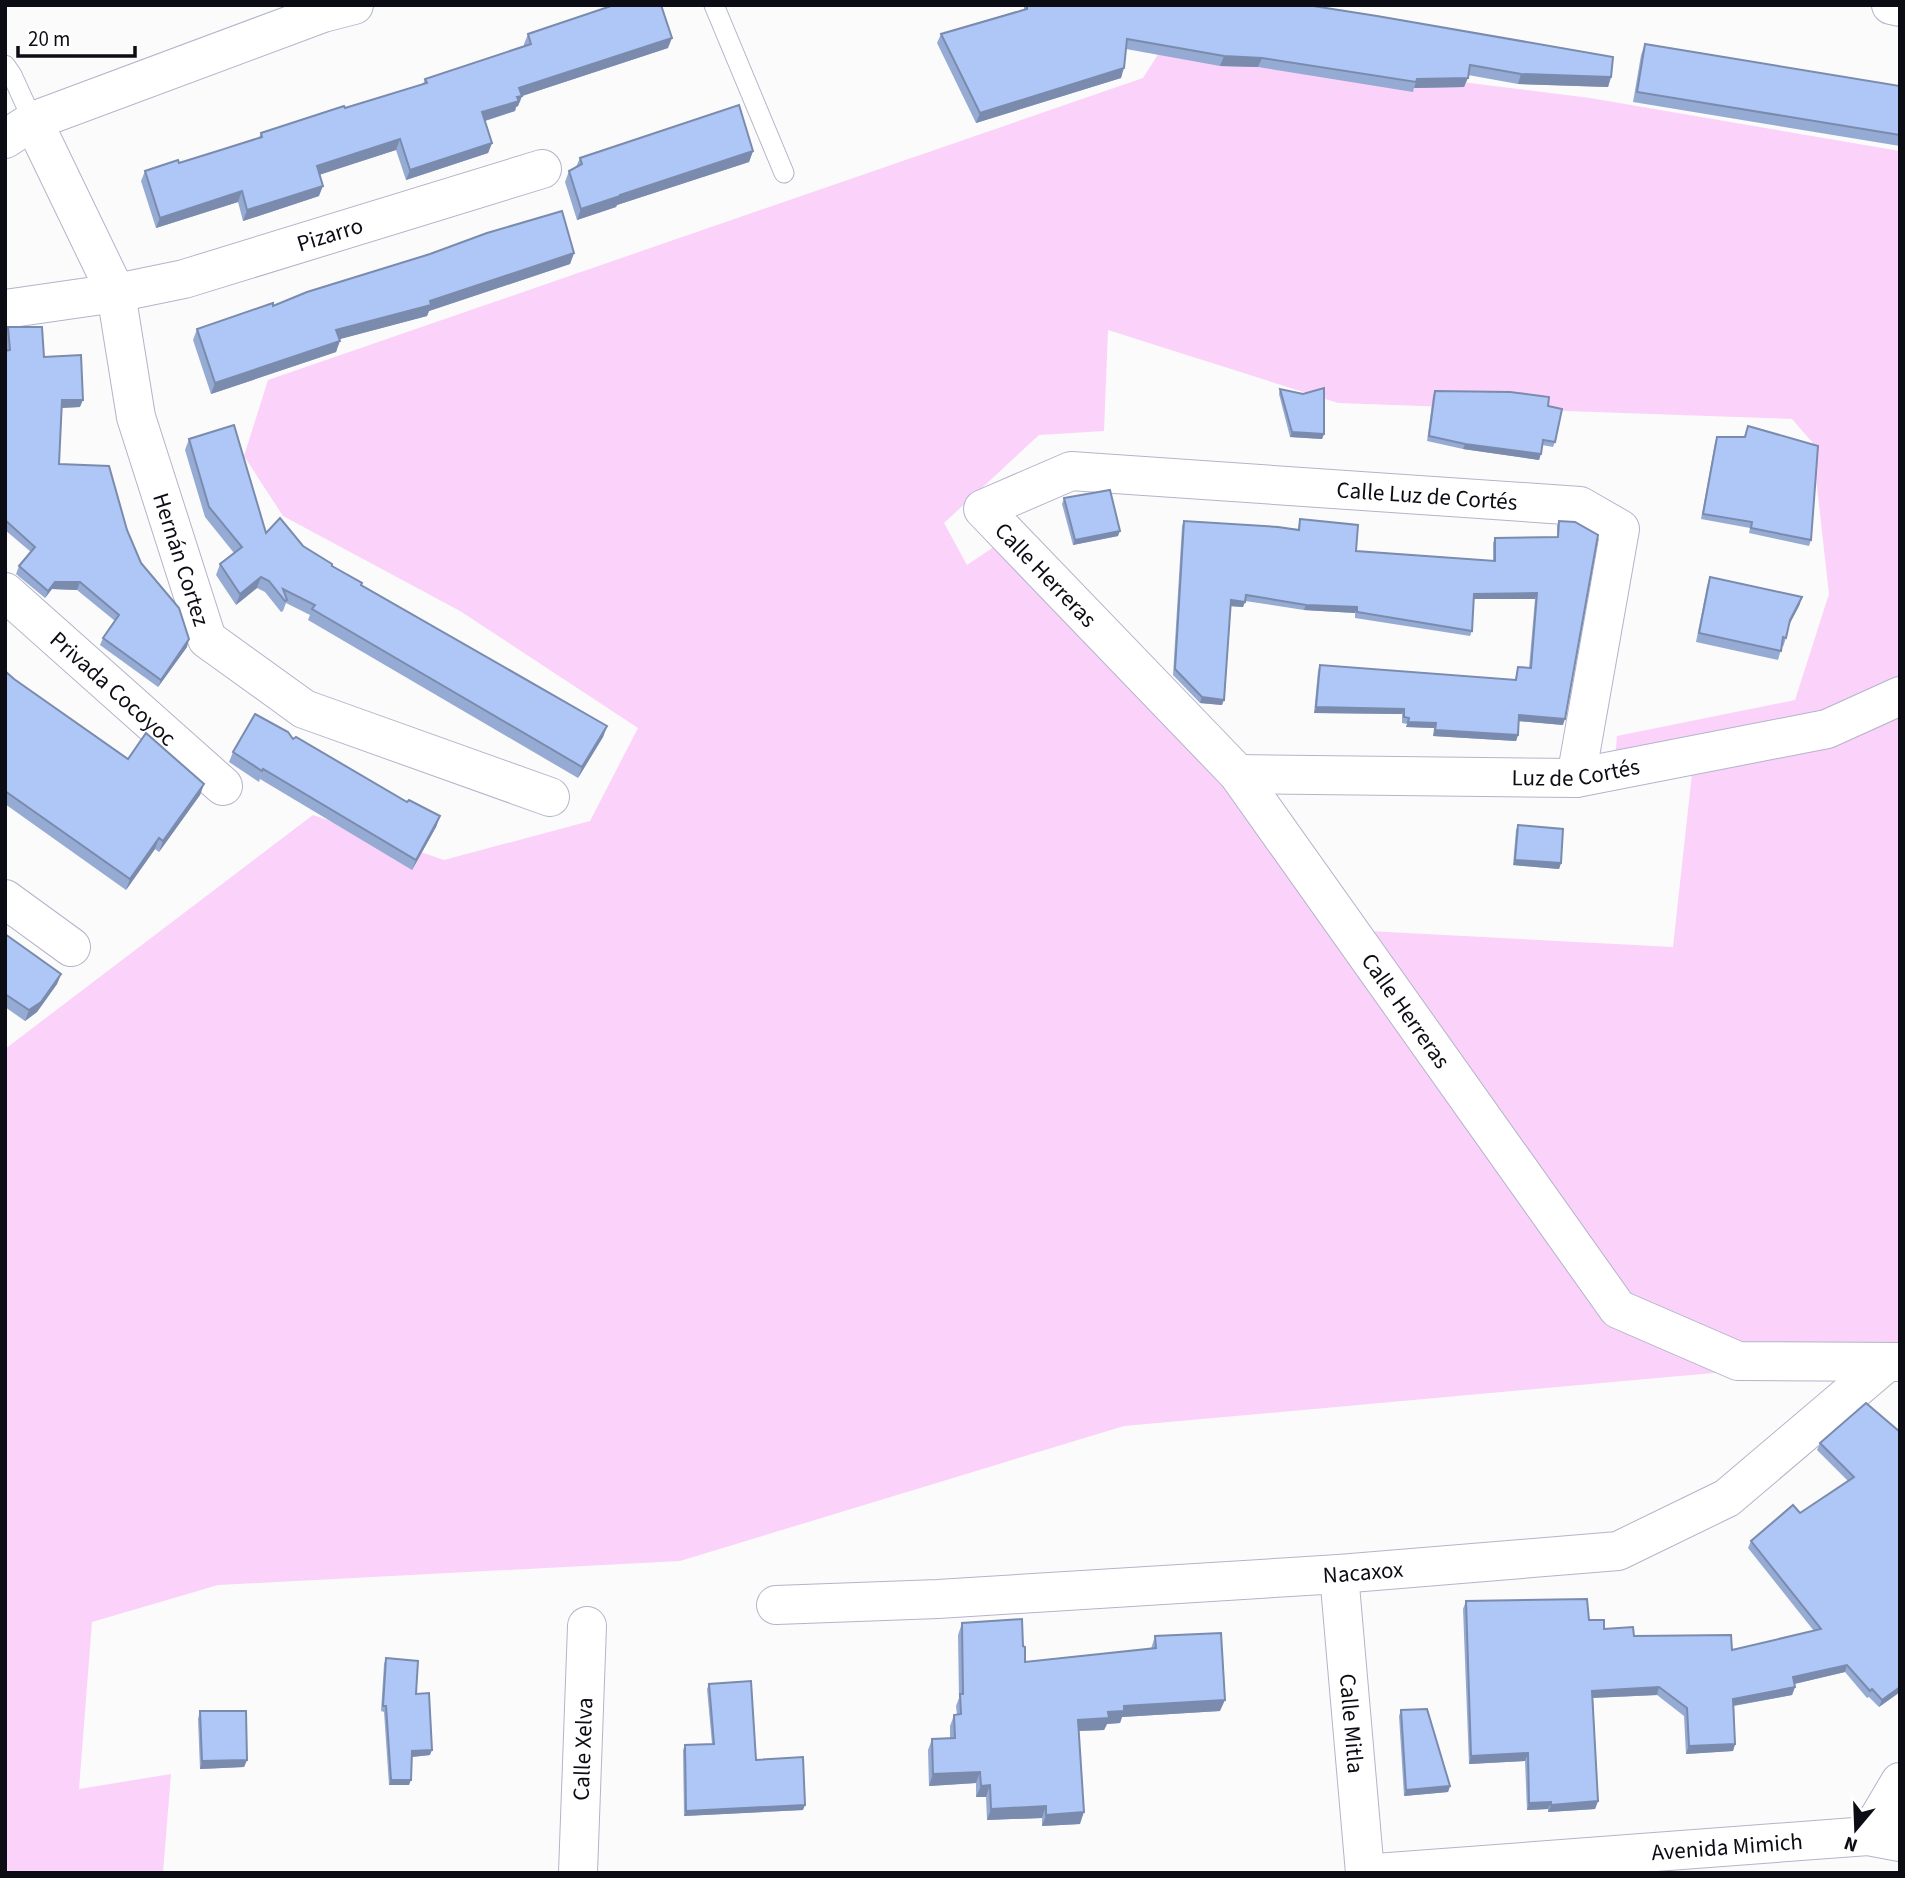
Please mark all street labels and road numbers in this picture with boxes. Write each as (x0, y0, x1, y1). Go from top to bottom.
street label: Pizarro (292, 209, 367, 260)
street label: Calle Luz de Cortés (1335, 473, 1519, 519)
street label: Hernán Cortez (145, 489, 218, 630)
street label: Calle Herreras (987, 515, 1105, 635)
street label: Privada Cocoyoc (43, 623, 184, 754)
street label: Luz de Cortés (1511, 749, 1642, 795)
street label: Calle Herreras (1354, 946, 1459, 1075)
street label: Nacaxox (1322, 1552, 1405, 1591)
street label: Calle Mitla (1331, 1672, 1373, 1775)
street label: Calle Xelva (564, 1697, 601, 1801)
street label: Avenida Mimich (1650, 1824, 1804, 1869)

